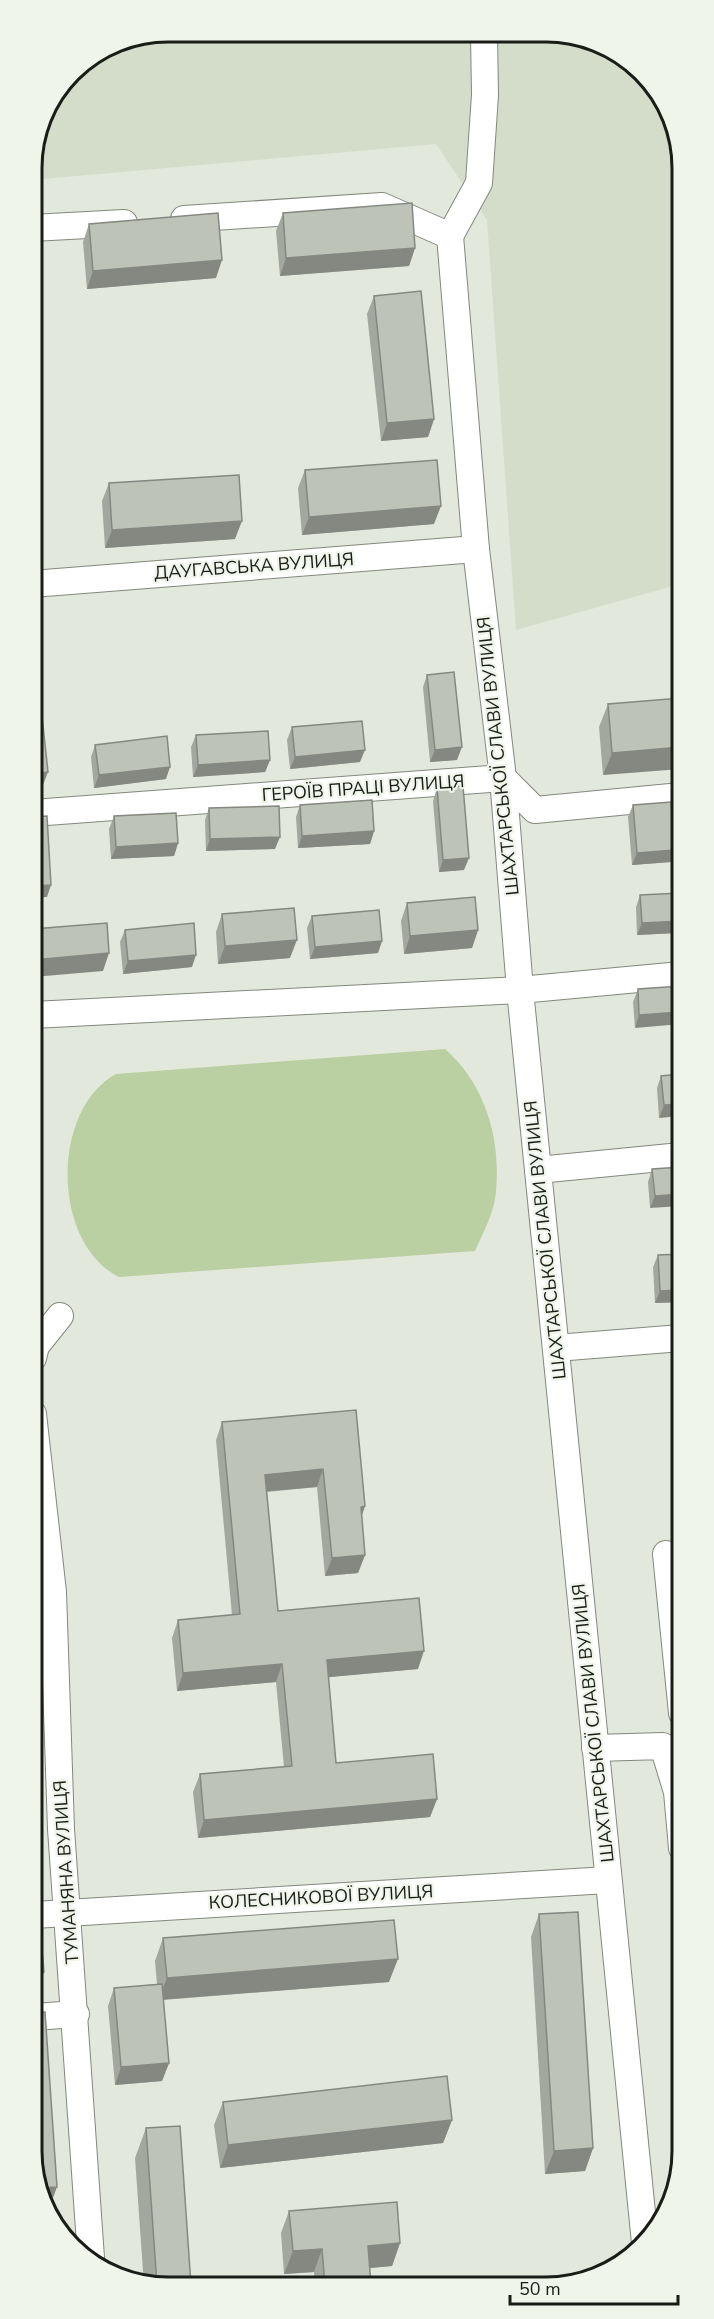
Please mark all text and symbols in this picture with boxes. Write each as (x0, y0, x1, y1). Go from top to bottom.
street label: ДАУГАВСЬКА ВУЛИЦЯ (153, 547, 355, 585)
street label: ШАХТАРСЬКОЇ СЛАВИ ВУЛИЦЯ (471, 615, 525, 897)
street label: ГЕРОЇВ ПРАЦІ ВУЛИЦЯ (261, 769, 465, 807)
street label: ШАХТАРСЬКОЇ СЛАВИ ВУЛИЦЯ (518, 1099, 572, 1381)
street label: ШАХТАРСЬКОЇ СЛАВИ ВУЛИЦЯ (566, 1582, 620, 1864)
street label: ТУМАНЯНА ВУЛИЦЯ (48, 1779, 84, 1965)
street label: КОЛЕСНИКОВОЇ ВУЛИЦЯ (208, 1879, 434, 1915)
scale bar (510, 2268, 678, 2306)
text: 50 m (519, 2277, 561, 2301)

